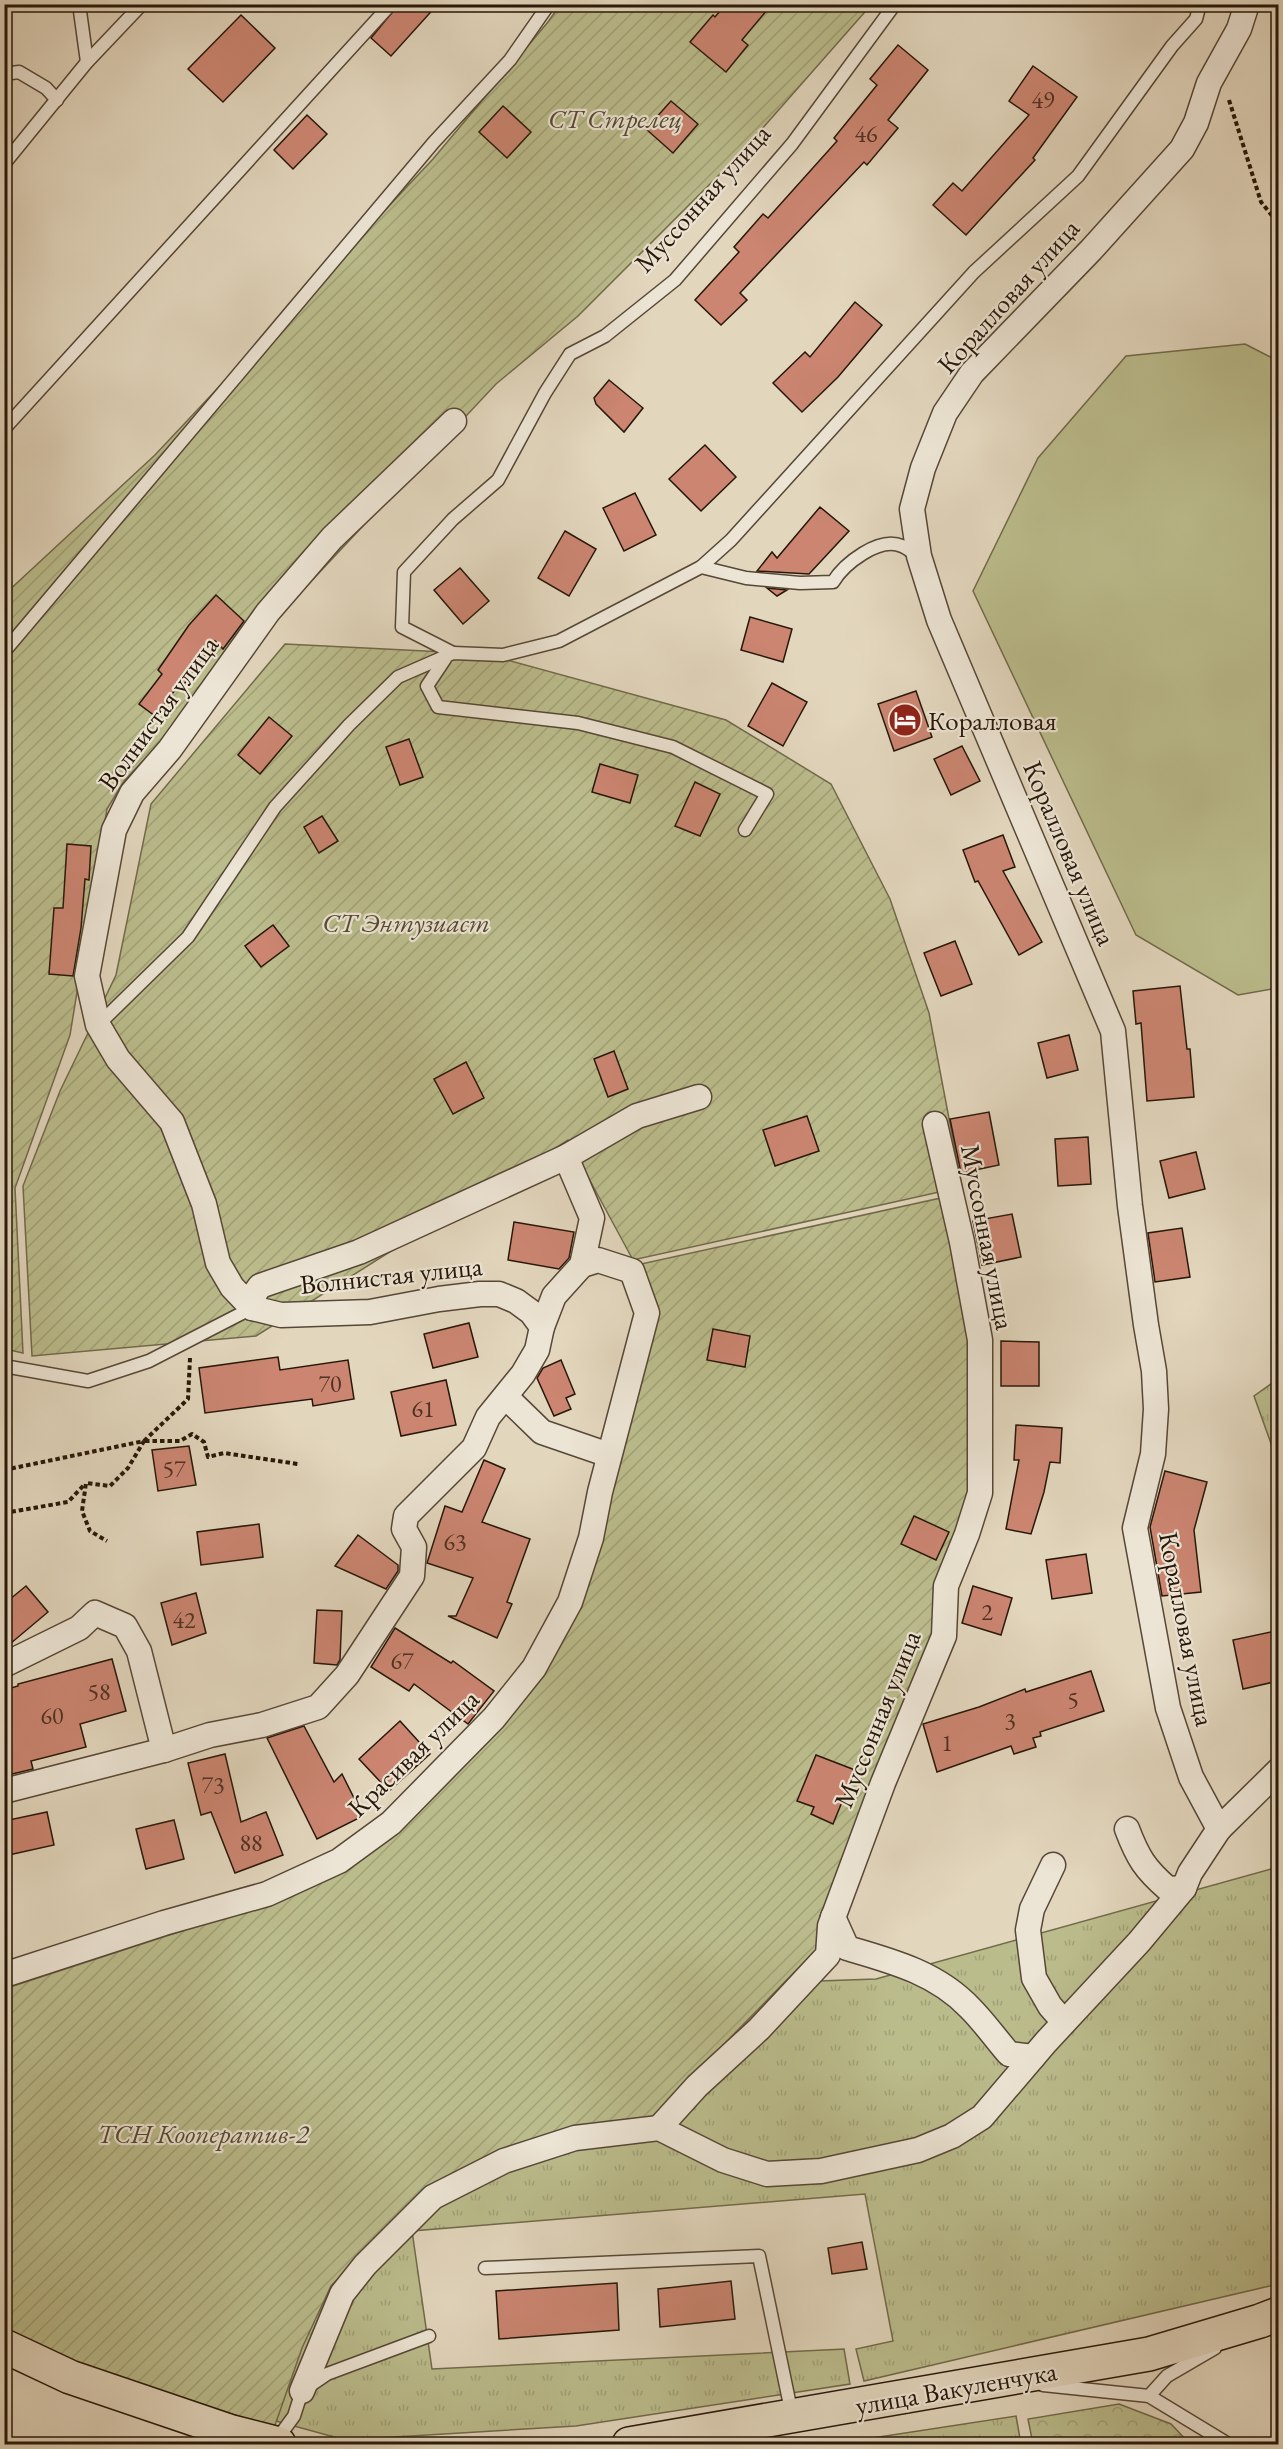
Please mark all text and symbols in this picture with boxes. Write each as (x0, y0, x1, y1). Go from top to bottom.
house number: 49 (1031, 84, 1055, 115)
park label: СТ Стрелец (548, 101, 682, 136)
street label: Муссонная улица (626, 116, 778, 280)
house number: 46 (854, 118, 878, 149)
street label: Коралловая улица (929, 211, 1087, 381)
street label: Волнистая улица (90, 628, 226, 797)
hotel icon: Коралловая (887, 702, 923, 738)
place label: Коралловая (928, 703, 1057, 738)
street label: Коралловая улица (1015, 755, 1125, 951)
park label: СТ Энтузиаст (322, 905, 490, 940)
street label: Муссонная улица (953, 1141, 1023, 1333)
street label: Волнистая улица (298, 1248, 484, 1302)
house number: 70 (318, 1368, 342, 1399)
house number: 61 (411, 1393, 435, 1424)
house number: 57 (162, 1453, 186, 1484)
house number: 63 (443, 1526, 467, 1557)
street label: Коралловая улица (1151, 1529, 1223, 1729)
house number: 2 (981, 1596, 993, 1627)
house number: 42 (172, 1604, 196, 1635)
street label: Муссонная улица (826, 1625, 929, 1813)
house number: 67 (390, 1645, 414, 1676)
house number: 58 (87, 1676, 111, 1707)
street label: Красивая улица (340, 1681, 486, 1825)
house number: 5 (1067, 1684, 1079, 1715)
house number: 60 (40, 1700, 64, 1731)
house number: 3 (1004, 1705, 1016, 1736)
house number: 1 (941, 1727, 953, 1758)
house number: 73 (201, 1769, 225, 1800)
house number: 88 (239, 1827, 263, 1858)
park label: ТСН Кооператив-2 (97, 2116, 310, 2151)
street label: улица Вакуленчука (853, 2353, 1060, 2423)

